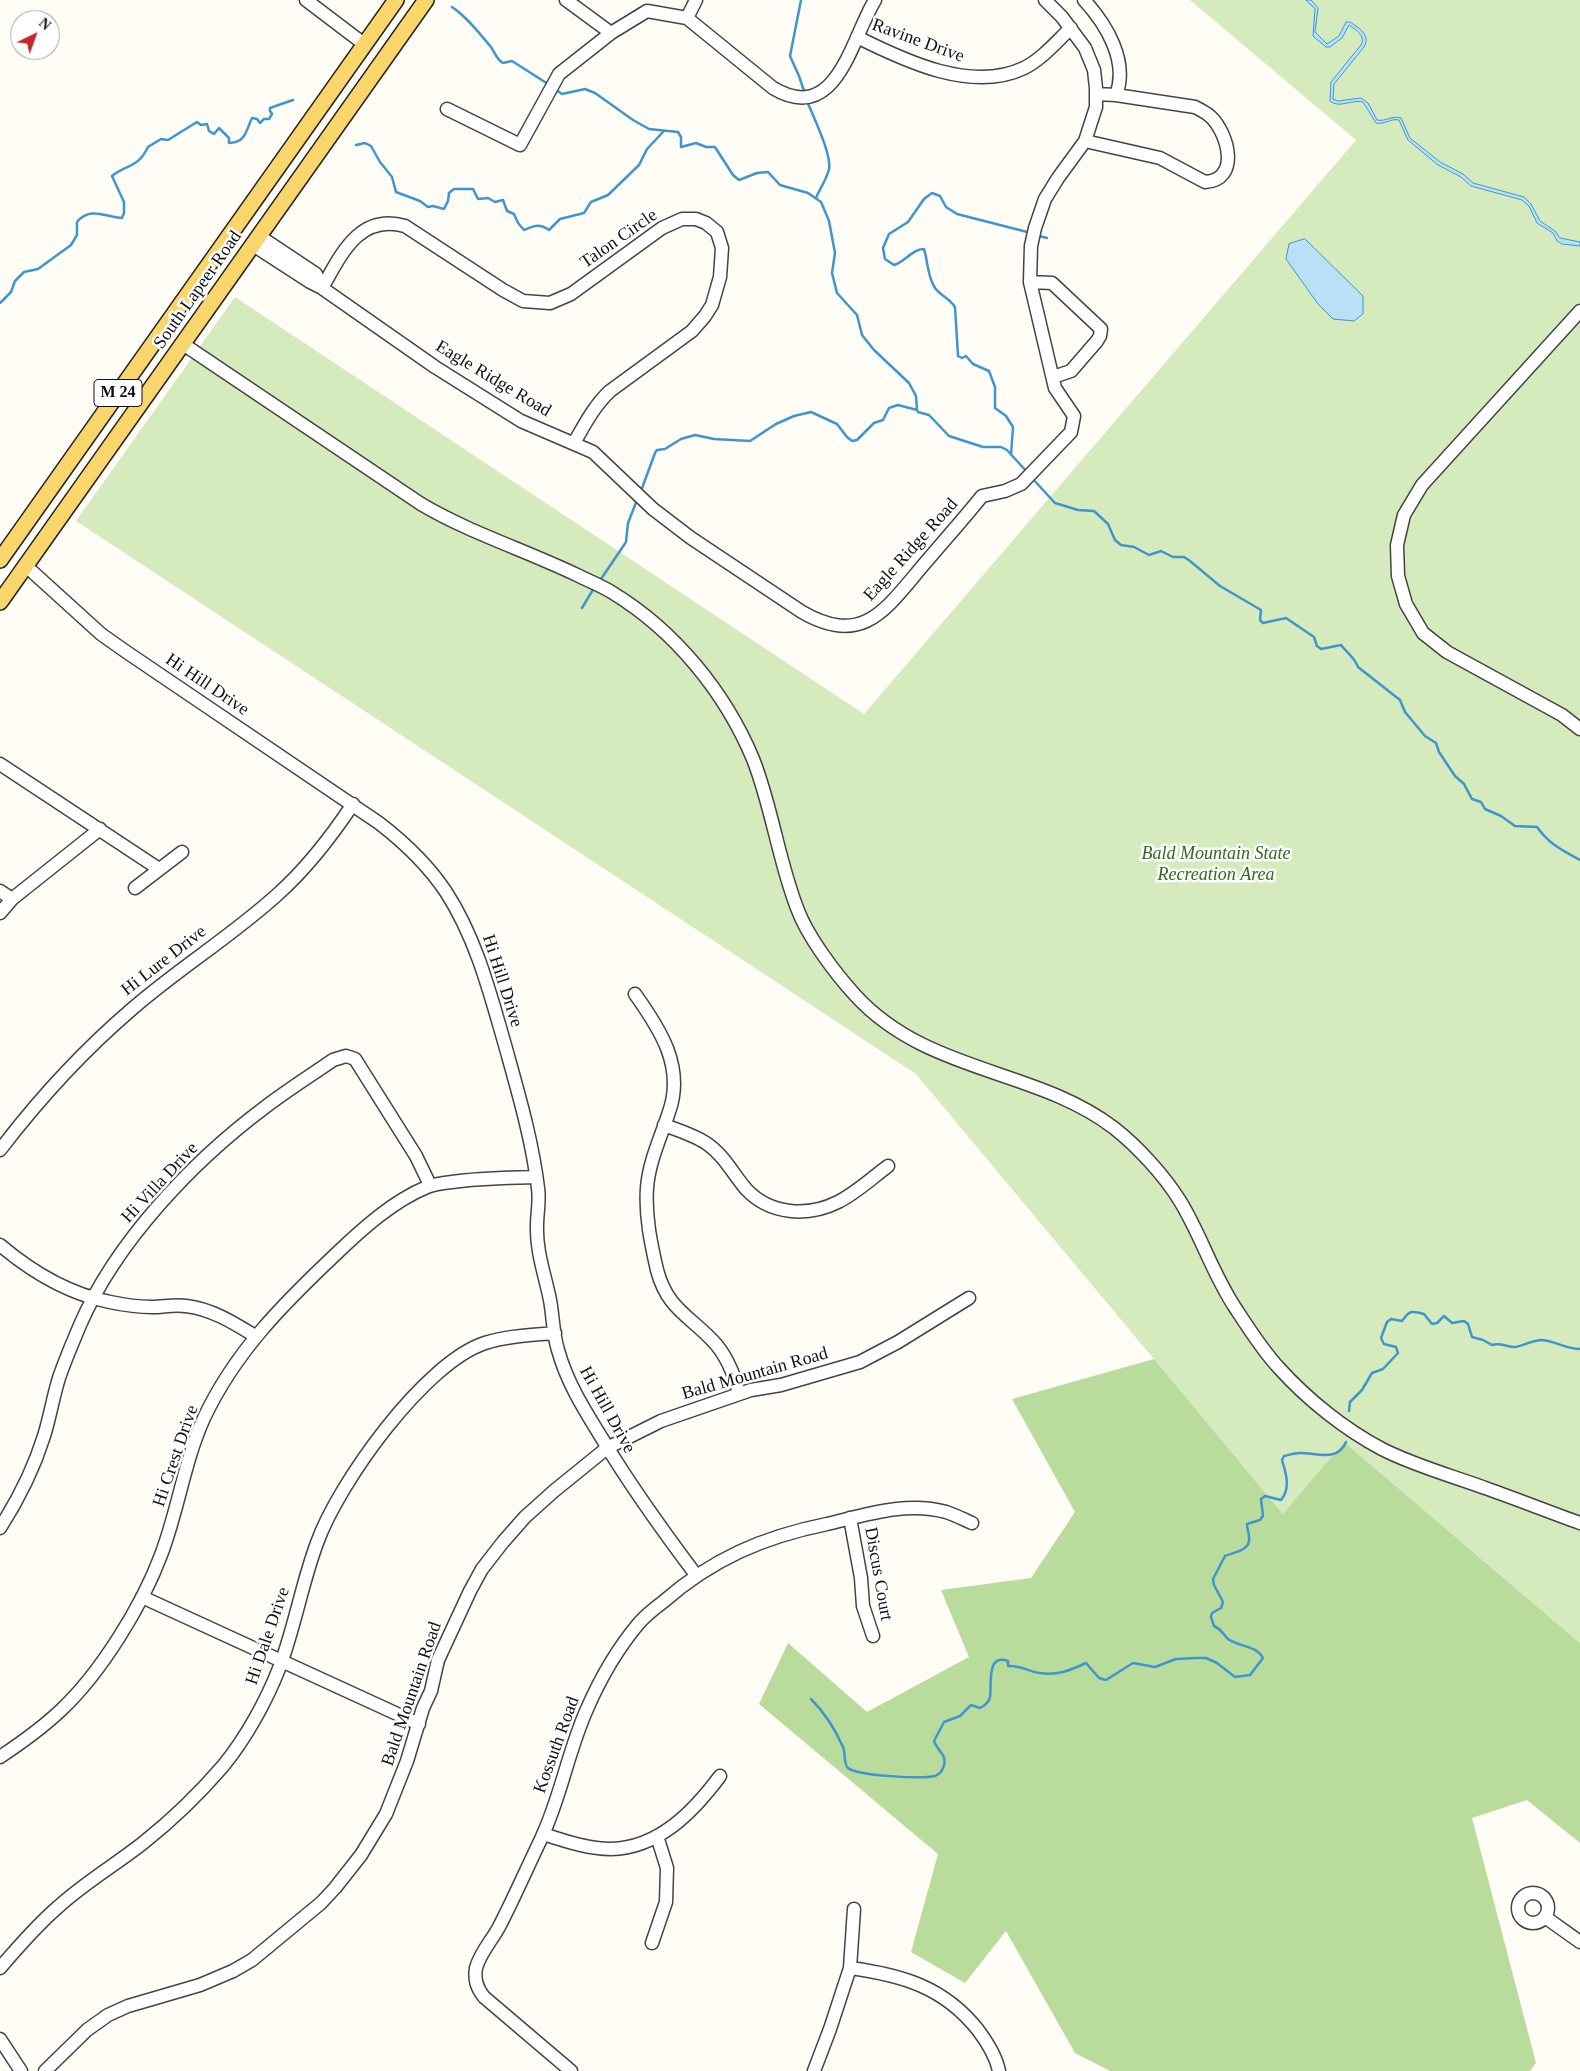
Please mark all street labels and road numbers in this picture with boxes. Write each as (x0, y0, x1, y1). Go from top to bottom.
street label: Ravine Drive (869, 14, 967, 68)
street label: Talon Circle (576, 205, 662, 273)
street label: South Lapeer Road (149, 227, 247, 353)
street label: Eagle Ridge Road (431, 336, 555, 422)
road number: M 24 (94, 379, 142, 406)
street label: Eagle Ridge Road (859, 494, 963, 606)
street label: Hi Hill Drive (161, 649, 253, 721)
street label: Hi Lure Drive (117, 921, 211, 1001)
street label: Hi Hill Drive (477, 932, 527, 1030)
street label: Hi Villa Drive (117, 1138, 203, 1228)
street label: Bald Mountain Road (679, 1343, 831, 1405)
street label: Hi Hill Drive (574, 1363, 640, 1457)
street label: Hi Crest Drive (149, 1402, 203, 1510)
street label: Discus Court (859, 1526, 897, 1622)
street label: Hi Dale Drive (241, 1584, 295, 1688)
street label: Bald Mountain Road (377, 1619, 447, 1769)
street label: Kossuth Road (529, 1694, 585, 1796)

